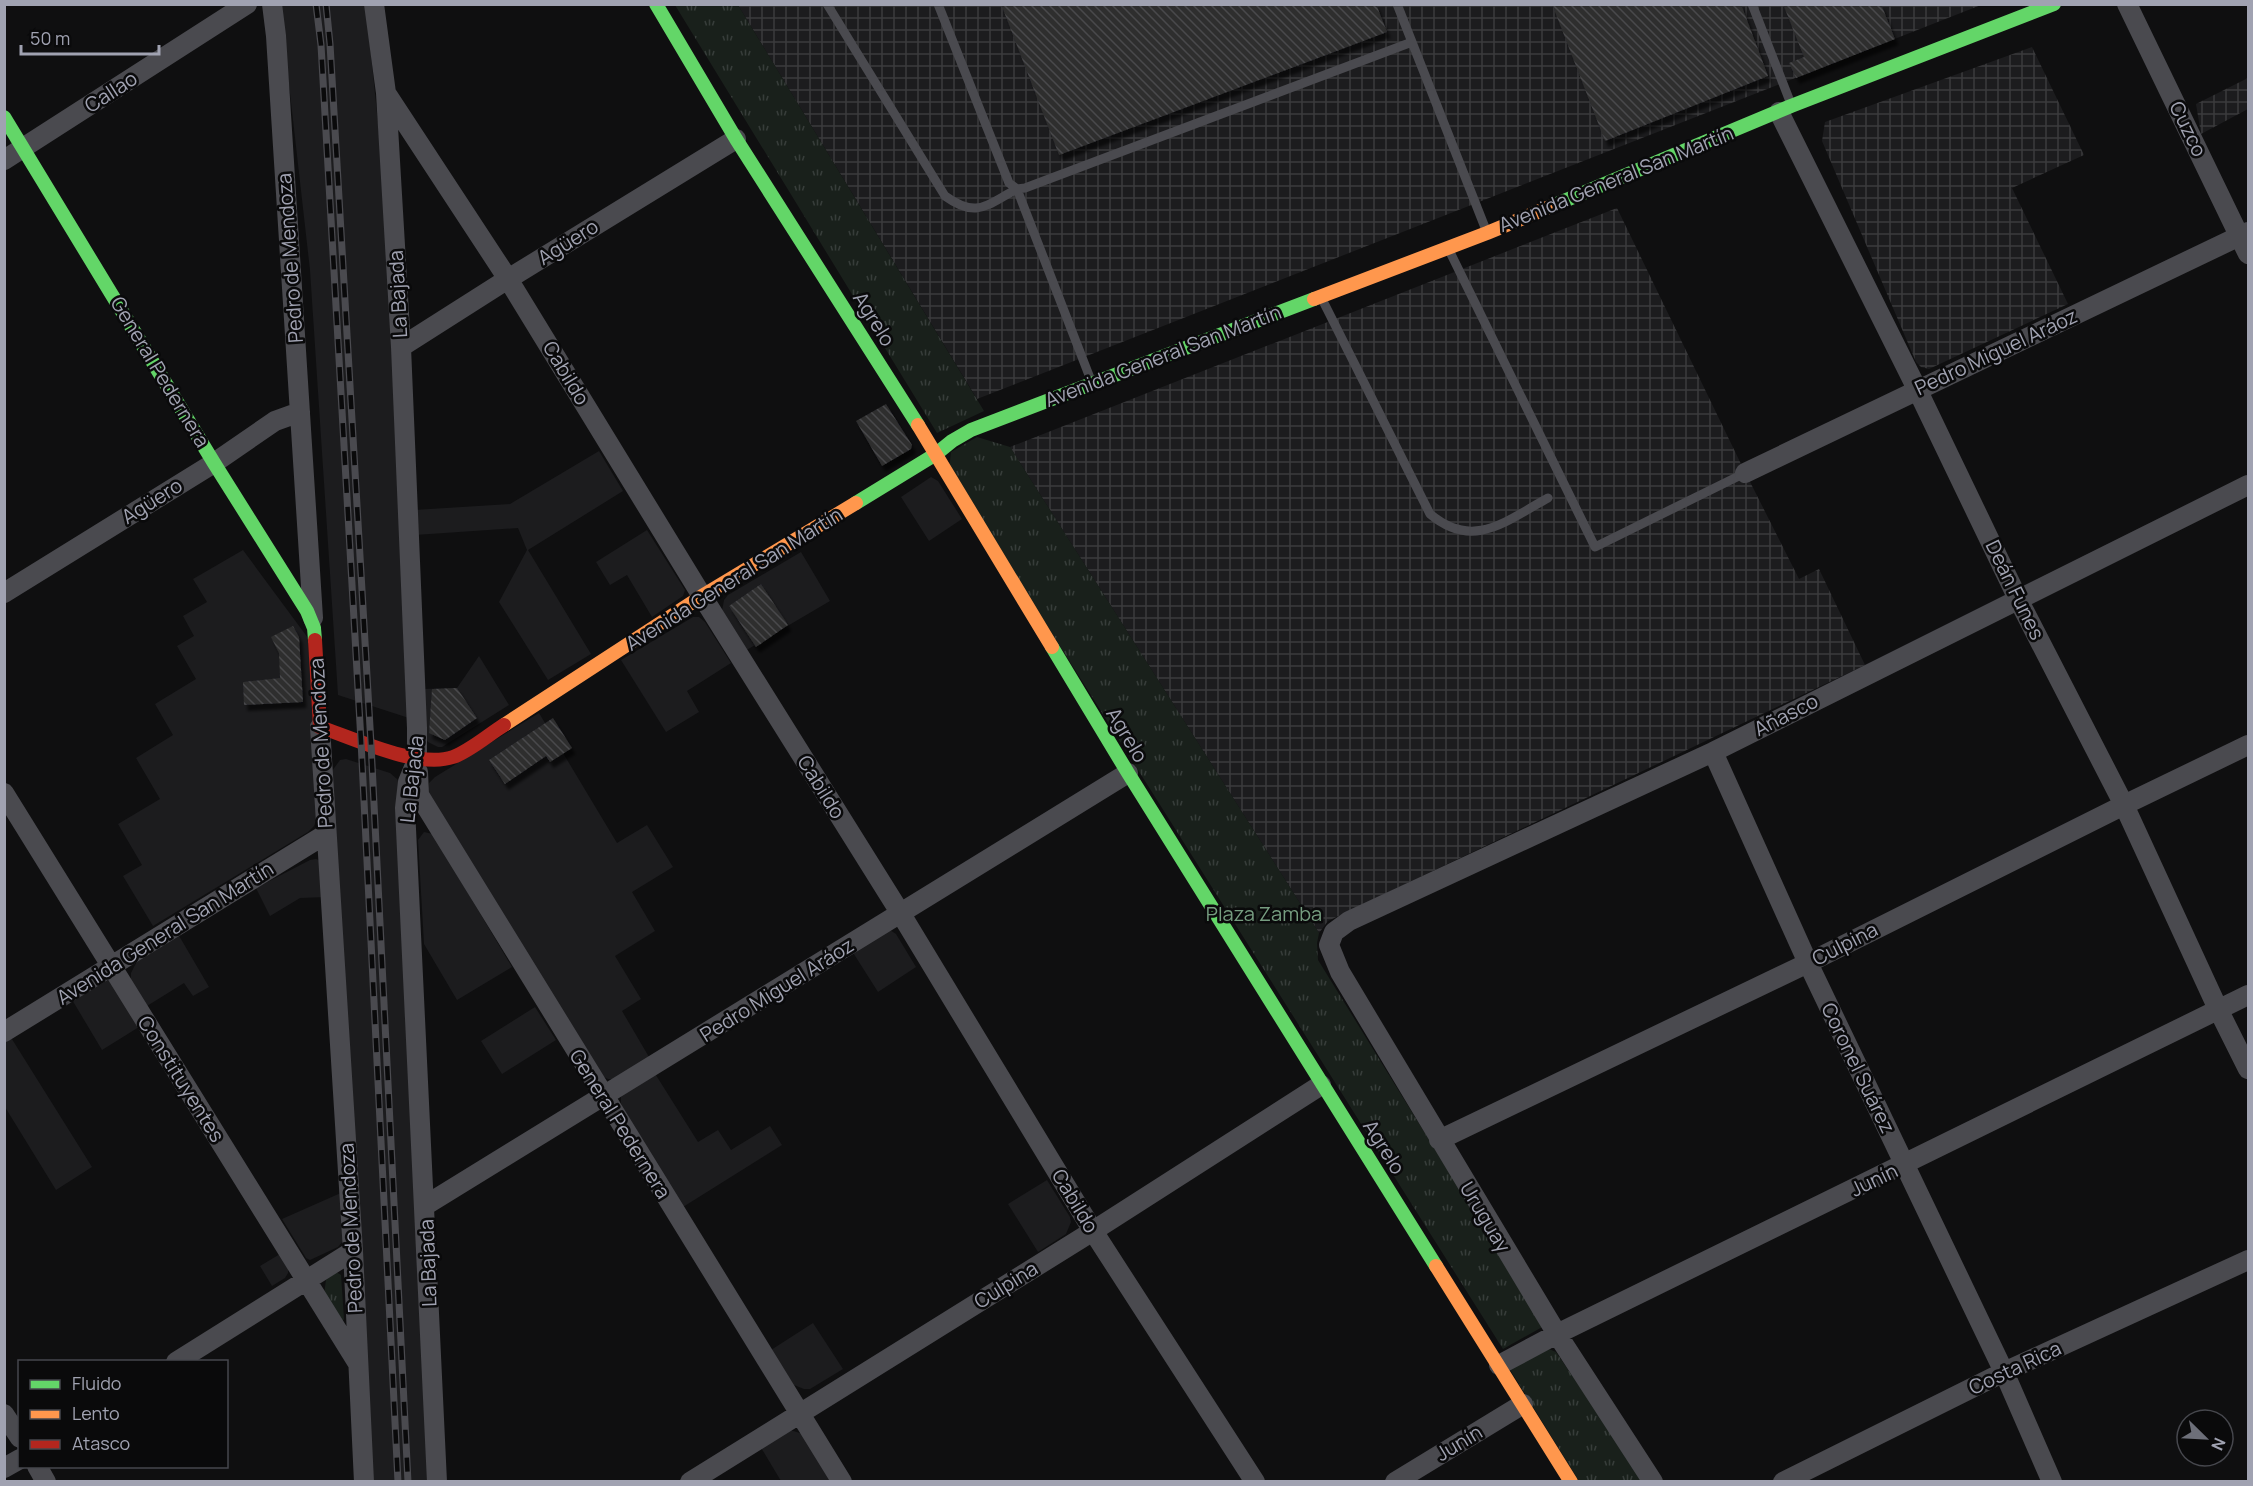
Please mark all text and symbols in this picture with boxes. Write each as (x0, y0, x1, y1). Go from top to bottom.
scale bar (21, 18, 159, 56)
text: 50 m (30, 26, 70, 50)
street label: Callao (79, 64, 142, 119)
street label: Cuzco (2163, 97, 2213, 161)
street label: Avenida General San Martín (1494, 119, 1737, 238)
street label: Pedro de Mendoza (270, 172, 309, 344)
street label: Agüero (532, 212, 603, 271)
street label: La Bajada (382, 249, 413, 339)
street label: Agrelo (847, 286, 902, 351)
street label: General Pedernera (105, 291, 216, 452)
street label: Avenida General San Martín (1041, 298, 1285, 413)
street label: Pedro Miguel Aráoz (1910, 302, 2082, 401)
street label: Cabildo (537, 336, 596, 410)
street label: Agüero (116, 471, 187, 530)
street label: Avenida General San Martín (620, 501, 847, 657)
street label: Deán Funes (1980, 535, 2051, 644)
street label: Pedro de Mendoza (303, 657, 338, 829)
street label: Añasco (1749, 687, 1823, 742)
street label: Agrelo (1100, 702, 1154, 767)
street label: La Bajada (393, 734, 430, 824)
street label: Cabildo (791, 750, 852, 824)
street label: Avenida General San Martín (51, 855, 278, 1011)
park label: Plaza Zamba (1206, 900, 1322, 927)
street label: Culpina (1807, 916, 1882, 972)
street label: Pedro Miguel Aráoz (695, 931, 859, 1048)
street label: Coronel Suárez (1815, 998, 1902, 1137)
street label: Constituyentes (132, 1010, 231, 1147)
street label: General Pedernera (564, 1044, 677, 1204)
street label: Agrelo (1357, 1114, 1412, 1179)
street label: Pedro de Mendoza (333, 1142, 368, 1314)
street label: Junín (1846, 1157, 1902, 1203)
street label: Cabildo (1046, 1164, 1105, 1238)
street label: Uruguay (1454, 1176, 1517, 1257)
street label: La Bajada (412, 1219, 443, 1307)
street label: Culpina (969, 1254, 1043, 1315)
street label: Costa Rica (1964, 1334, 2065, 1401)
legend (18, 1360, 228, 1468)
text: Fluido (72, 1371, 121, 1395)
text: Lento (72, 1401, 120, 1425)
north arrow (2175, 1408, 2235, 1468)
street label: Junín (1431, 1418, 1487, 1467)
text: Atasco (72, 1431, 130, 1455)
text: N (2206, 1434, 2231, 1454)

